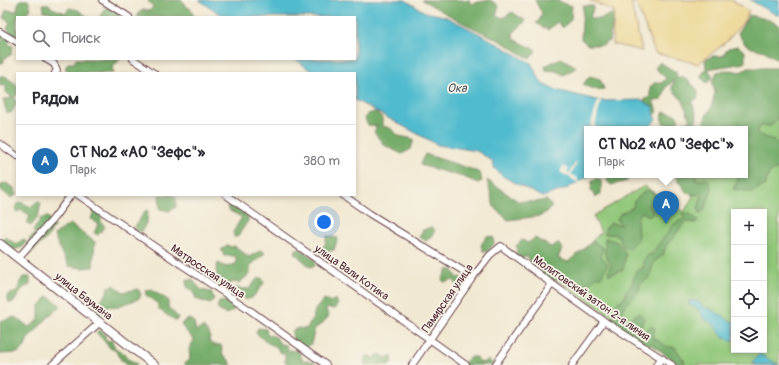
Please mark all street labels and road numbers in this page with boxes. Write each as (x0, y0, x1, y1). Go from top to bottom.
street label: улица Вали Котика (311, 241, 391, 303)
street label: Матросская улица (168, 242, 247, 301)
street label: Молитовский затон 2-я линия (531, 253, 653, 344)
street label: Памирская улица (419, 262, 476, 335)
street label: улица Баумана (52, 269, 115, 323)

